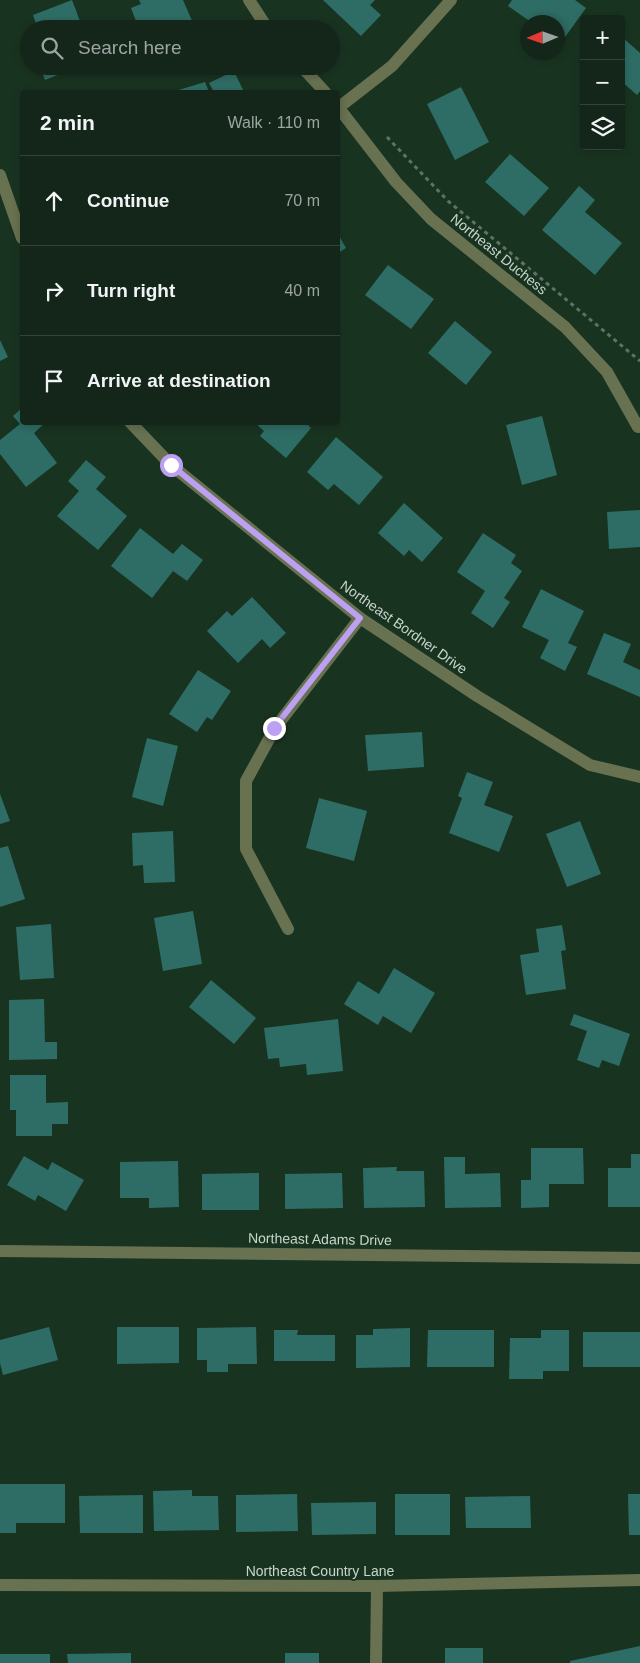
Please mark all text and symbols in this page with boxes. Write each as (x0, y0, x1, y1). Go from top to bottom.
north arrow (520, 15, 565, 60)
map controls (580, 15, 625, 150)
button: + (580, 15, 625, 60)
search box (20, 20, 340, 75)
icon: search (38, 34, 66, 62)
text: Search here (78, 37, 182, 58)
button: − (580, 60, 625, 105)
button: layers (580, 105, 625, 150)
text: 2 min (40, 111, 95, 134)
text: Walk · 110 m (228, 114, 320, 131)
icon: ahead (40, 187, 68, 215)
text: Continue (87, 190, 169, 211)
text: 70 m (284, 192, 320, 209)
street label: Northeast Duchess (448, 210, 550, 298)
icon: right (40, 277, 68, 305)
text: Turn right (87, 280, 175, 301)
text: 40 m (284, 282, 320, 299)
icon: arrive (40, 367, 68, 395)
text: Arrive at destination (87, 370, 271, 391)
route start (160, 454, 183, 477)
street label: Northeast Bordner Drive (338, 577, 471, 677)
route end (263, 717, 286, 740)
street label: Northeast Adams Drive (248, 1230, 392, 1248)
street label: Northeast Country Lane (246, 1563, 395, 1579)

